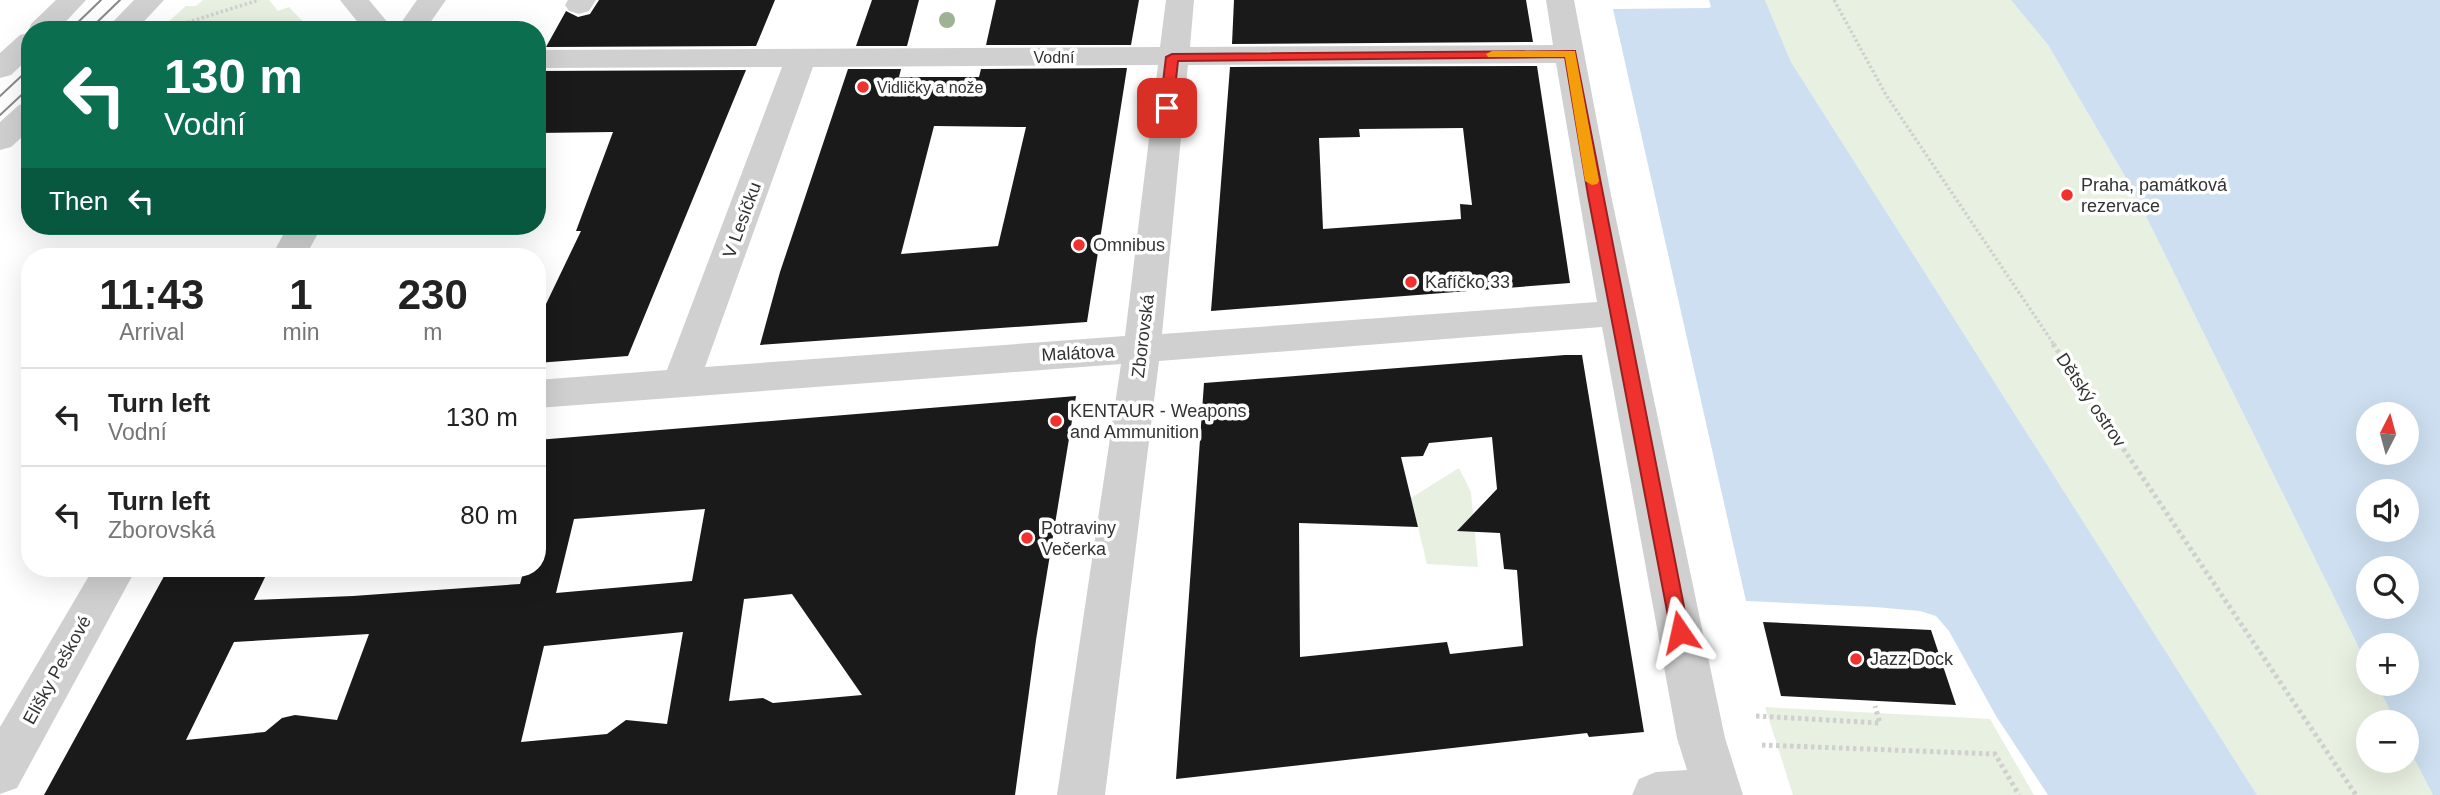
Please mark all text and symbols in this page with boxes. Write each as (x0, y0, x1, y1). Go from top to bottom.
icon: left (49, 49, 140, 140)
text: 130 m (164, 49, 303, 103)
street label: Vodní (1034, 49, 1075, 66)
pin (1137, 78, 1197, 138)
marker: Vidličky a nože (855, 79, 871, 95)
place label: Vidličky a nože (877, 79, 984, 96)
icon: arrive (1148, 89, 1186, 127)
text: Vodní (164, 106, 246, 142)
place label: Praha, památková rezervace (2081, 175, 2228, 216)
street label: V Lesíčku (719, 179, 765, 261)
icon: left (122, 182, 160, 220)
text: Then (49, 186, 108, 216)
marker: Praha, památková rezervace (2059, 187, 2075, 203)
place label: Omnibus (1093, 235, 1165, 255)
marker: Omnibus (1071, 237, 1087, 253)
text: 11:43 (99, 271, 204, 318)
text: 1 (289, 271, 313, 318)
text: 230 (398, 271, 468, 318)
place label: Kafíčko 33 (1425, 272, 1510, 292)
marker: Kafíčko 33 (1403, 274, 1419, 290)
street label: Zborovská (1128, 292, 1158, 379)
text: Arrival (119, 319, 184, 345)
text: min (282, 319, 320, 345)
text: m (423, 319, 442, 345)
street label: Malátova (1041, 341, 1116, 365)
street label: Dětský ostrov (2052, 349, 2130, 451)
text: Turn left (108, 388, 210, 418)
icon: left (49, 398, 87, 436)
place label: KENTAUR - Weapons and Ammunition (1070, 401, 1246, 442)
text: 130 m (446, 402, 518, 432)
north arrow (2356, 402, 2418, 466)
map controls (2356, 402, 2419, 773)
marker: KENTAUR - Weapons and Ammunition (1048, 413, 1064, 429)
text: Vodní (108, 419, 167, 445)
button: sound (2356, 479, 2419, 542)
text: Turn left (108, 486, 210, 516)
icon: left (49, 496, 87, 534)
text: 80 m (460, 500, 518, 530)
text: Zborovská (108, 517, 215, 543)
place label: Potraviny Večerka (1041, 518, 1116, 559)
marker: Potraviny Večerka (1019, 530, 1035, 546)
button: search (2356, 556, 2419, 619)
position arrow (1643, 595, 1717, 669)
street label: Elišky Peškové (19, 612, 95, 728)
button: + (2356, 633, 2419, 696)
place label: Jazz Dock (1870, 649, 1954, 669)
marker: Jazz Dock (1848, 651, 1864, 667)
button: − (2356, 710, 2419, 773)

